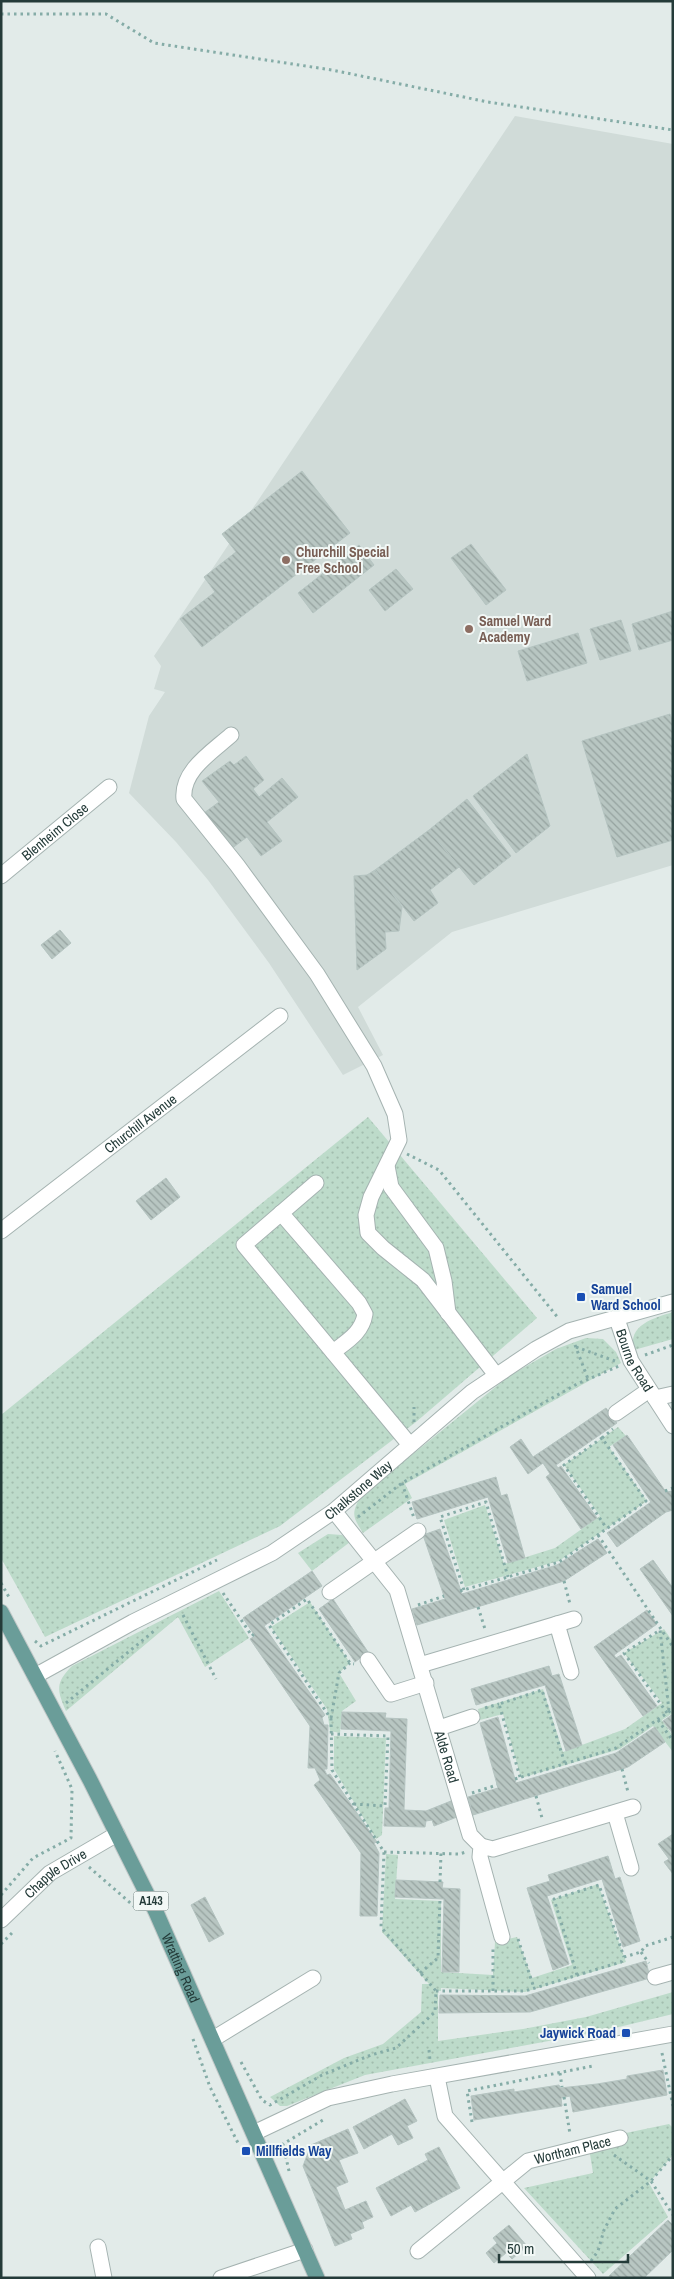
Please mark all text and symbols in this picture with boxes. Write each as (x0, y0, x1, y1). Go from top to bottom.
place label: Churchill Special Free School (296, 543, 389, 577)
marker: Churchill Special Free School (280, 554, 292, 566)
place label: Samuel Ward Academy (479, 612, 551, 646)
marker: Samuel Ward Academy (463, 623, 475, 635)
street label: Blenheim Close (18, 799, 92, 864)
street label: Churchill Avenue (101, 1090, 180, 1157)
place label: Samuel Ward School (591, 1280, 661, 1314)
marker: Samuel Ward School (575, 1291, 587, 1303)
street label: Bourne Road (612, 1327, 657, 1395)
street label: Chalkstone Way (321, 1456, 396, 1524)
street label: Alde Road (430, 1727, 463, 1785)
street label: Chapple Drive (20, 1845, 90, 1902)
road number: A143 (134, 1892, 168, 1910)
street label: Wratting Road (158, 1931, 204, 2006)
place label: Jaywick Road (540, 2024, 616, 2042)
marker: Jaywick Road (620, 2027, 632, 2039)
street label: Wortham Place (532, 2132, 613, 2168)
place label: Millfields Way (256, 2142, 332, 2160)
marker: Millfields Way (240, 2145, 252, 2157)
scale bar (499, 2232, 628, 2264)
text: 50 m (507, 2238, 534, 2259)

